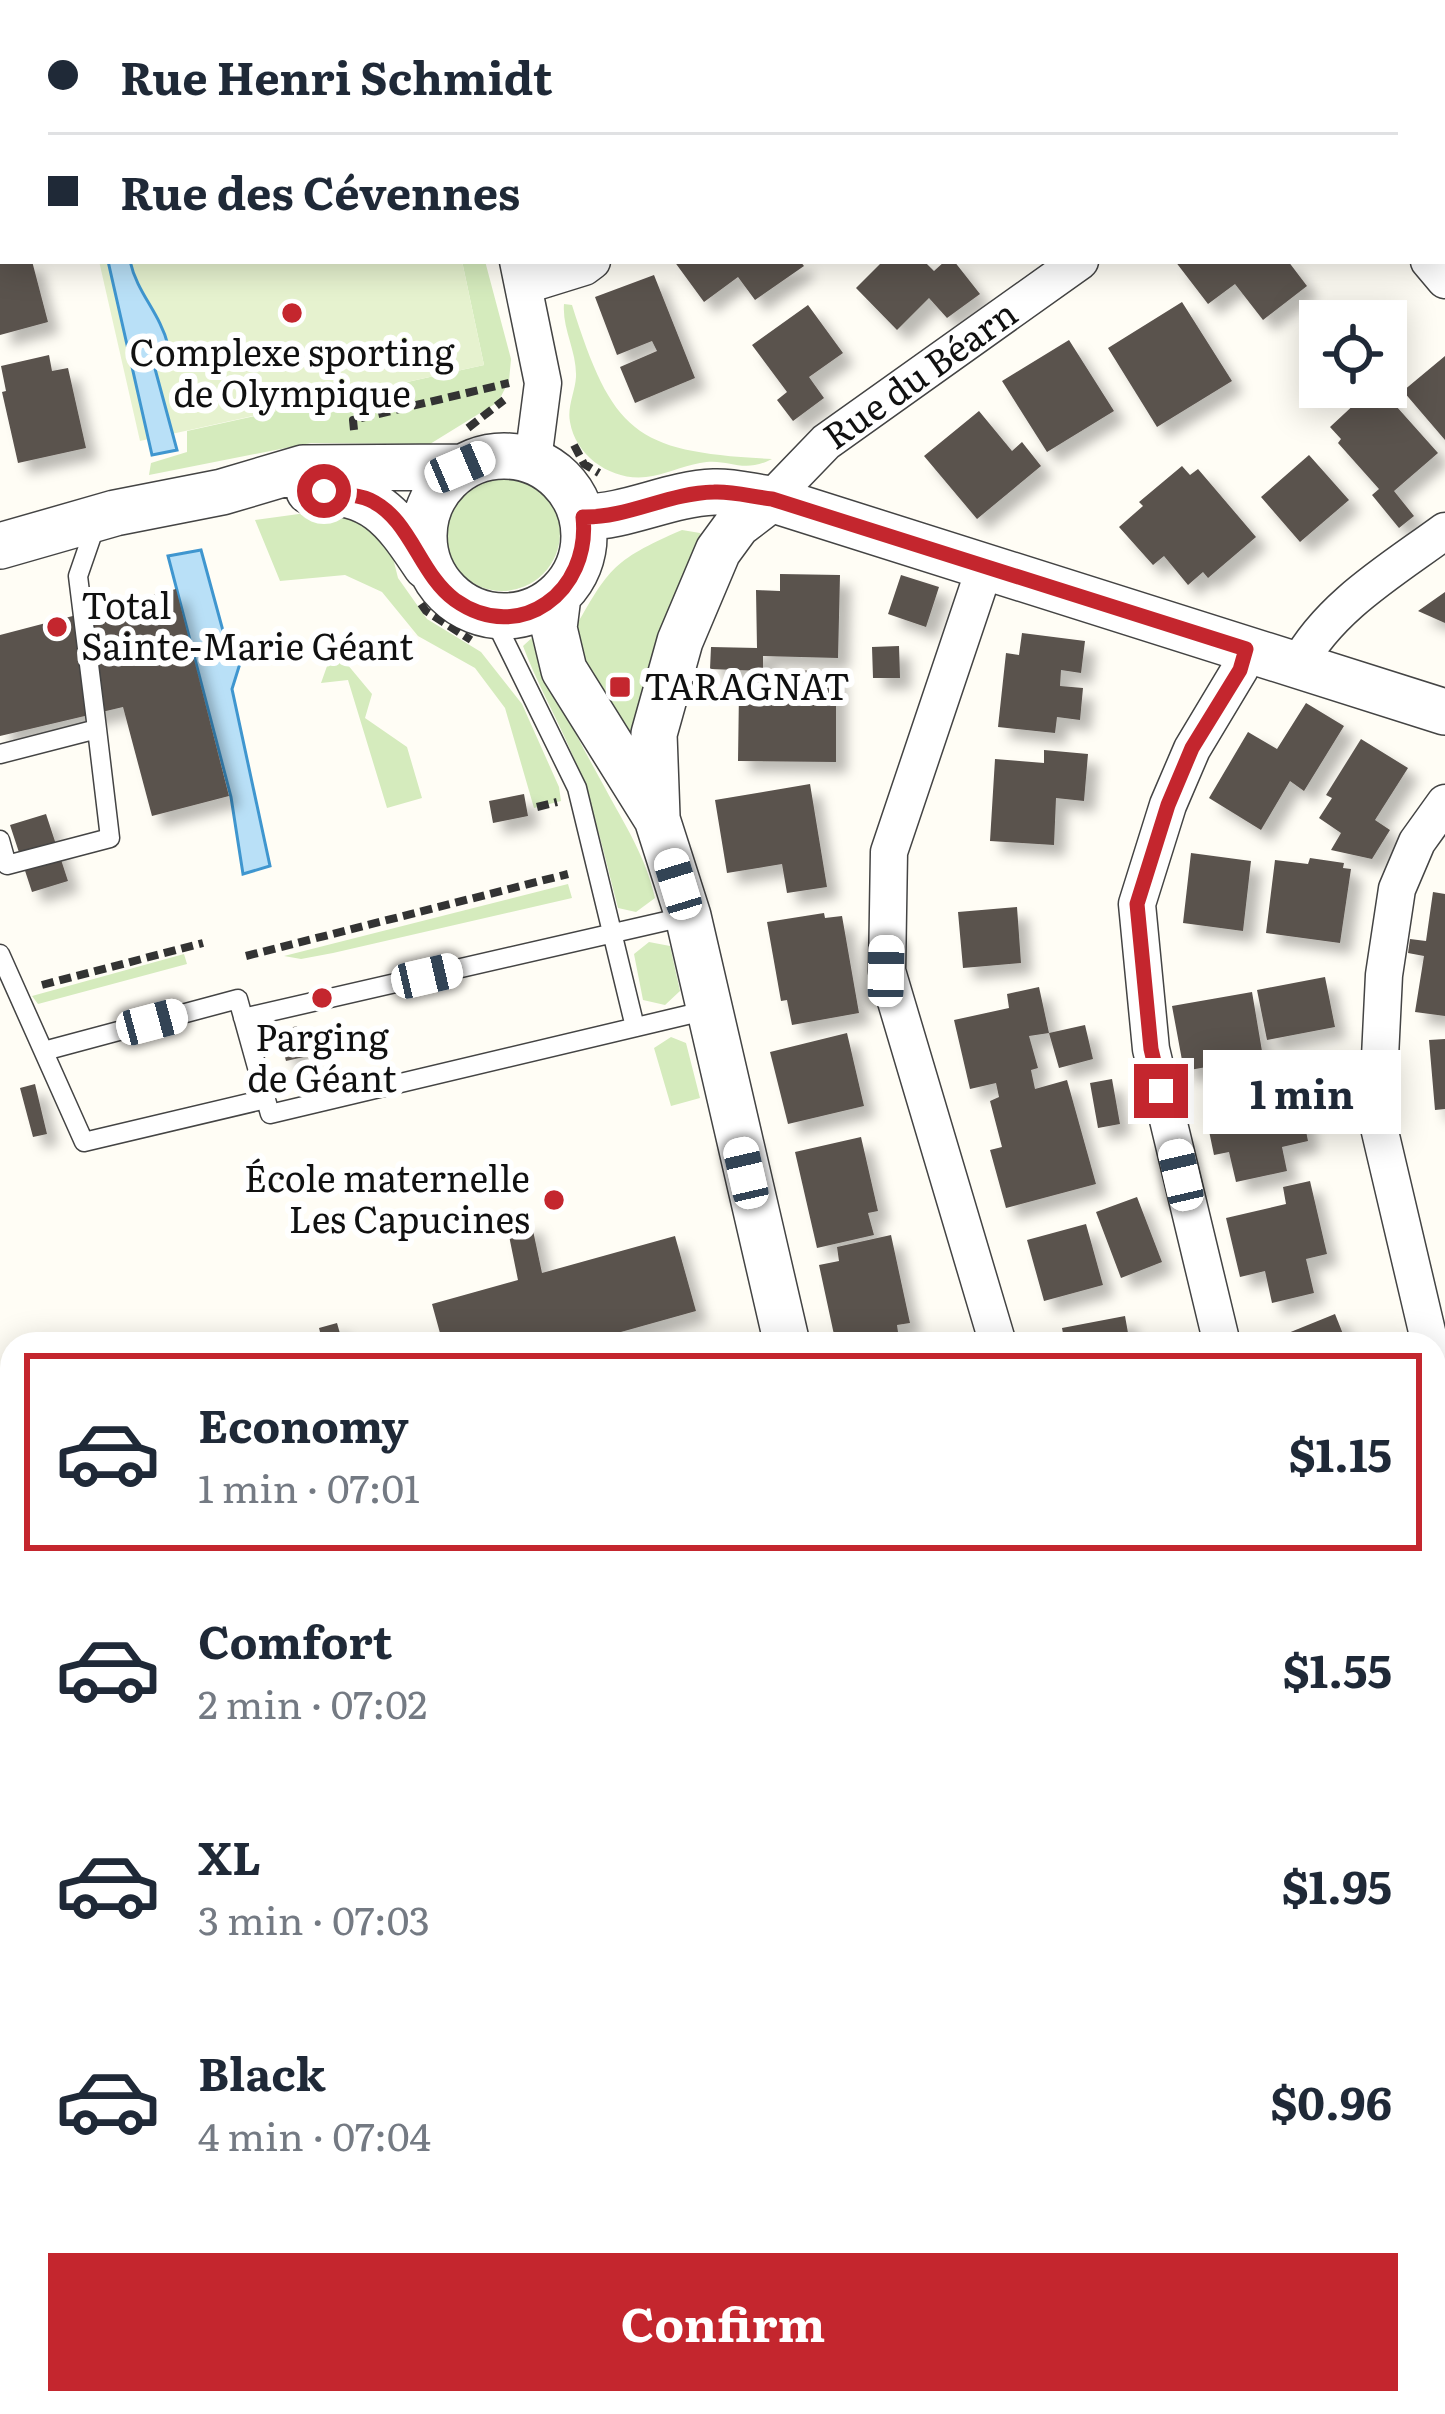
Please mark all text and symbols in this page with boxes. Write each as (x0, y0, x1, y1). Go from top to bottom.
text: Rue Henri Schmidt (120, 42, 552, 109)
text: Rue des Cévennes (120, 157, 520, 224)
street label: Rue du Béarn (811, 285, 1027, 460)
marker: Complexe sporting de Olympique (279, 300, 305, 326)
map controls (1299, 300, 1407, 408)
button: locate (1299, 300, 1407, 408)
place label: Complexe sporting de Olympique (130, 324, 455, 418)
car (420, 436, 500, 498)
route start (297, 464, 351, 518)
place label: Total Sainte-Marie Géant (81, 577, 414, 671)
marker: Total Sainte-Marie Géant (44, 614, 70, 640)
place label: TARAGNAT (644, 658, 850, 711)
marker: TARAGNAT (607, 674, 633, 700)
car (650, 844, 706, 924)
car (867, 935, 905, 1007)
car (388, 950, 466, 1002)
marker: Parging de Géant (309, 985, 335, 1011)
car (113, 995, 191, 1049)
place label: Parging de Géant (247, 1009, 397, 1103)
callout: 1 min (1203, 1049, 1401, 1133)
text: 1 min (1250, 1063, 1354, 1121)
route end (1134, 1064, 1188, 1118)
car (720, 1134, 772, 1212)
car (1155, 1136, 1207, 1214)
place label: École maternelle Les Capucines (244, 1150, 530, 1244)
marker: École maternelle Les Capucines (541, 1187, 567, 1213)
text: Economy (198, 1390, 409, 1457)
icon: car (54, 1398, 162, 1506)
text: $1.15 (1289, 1419, 1392, 1486)
text: 1 min · 07:01 (198, 1457, 420, 1515)
text: Comfort (198, 1606, 392, 1673)
icon: car (54, 1614, 162, 1722)
text: $1.55 (1283, 1635, 1392, 1702)
text: 2 min · 07:02 (198, 1673, 427, 1731)
text: XL (198, 1822, 261, 1889)
icon: car (54, 1830, 162, 1938)
text: $1.95 (1282, 1851, 1392, 1918)
text: 3 min · 07:03 (198, 1889, 430, 1947)
text: Black (198, 2038, 326, 2105)
icon: car (54, 2046, 162, 2154)
text: $0.96 (1270, 2067, 1392, 2134)
text: 4 min · 07:04 (198, 2105, 431, 2163)
button: Confirm (48, 2253, 1398, 2391)

